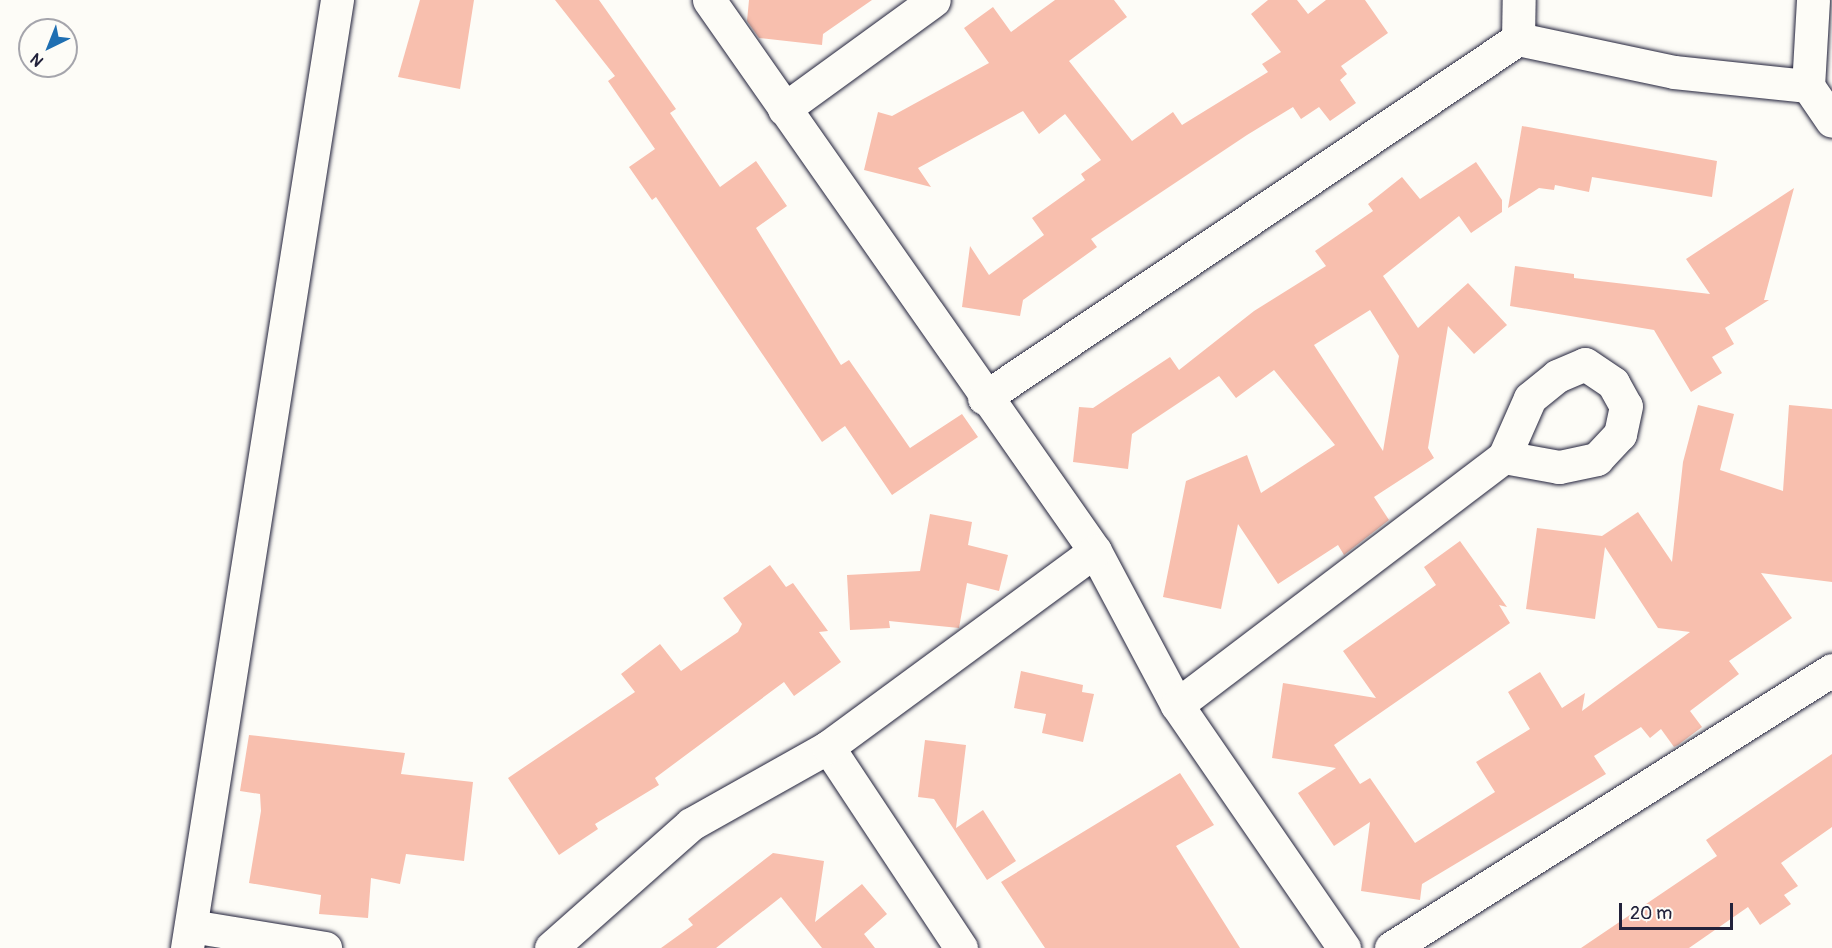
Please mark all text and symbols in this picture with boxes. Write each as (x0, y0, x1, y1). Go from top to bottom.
north arrow (18, 18, 78, 78)
text: N (26, 49, 48, 71)
scale bar (1622, 891, 1736, 929)
text: 20 m (1630, 902, 1672, 925)

